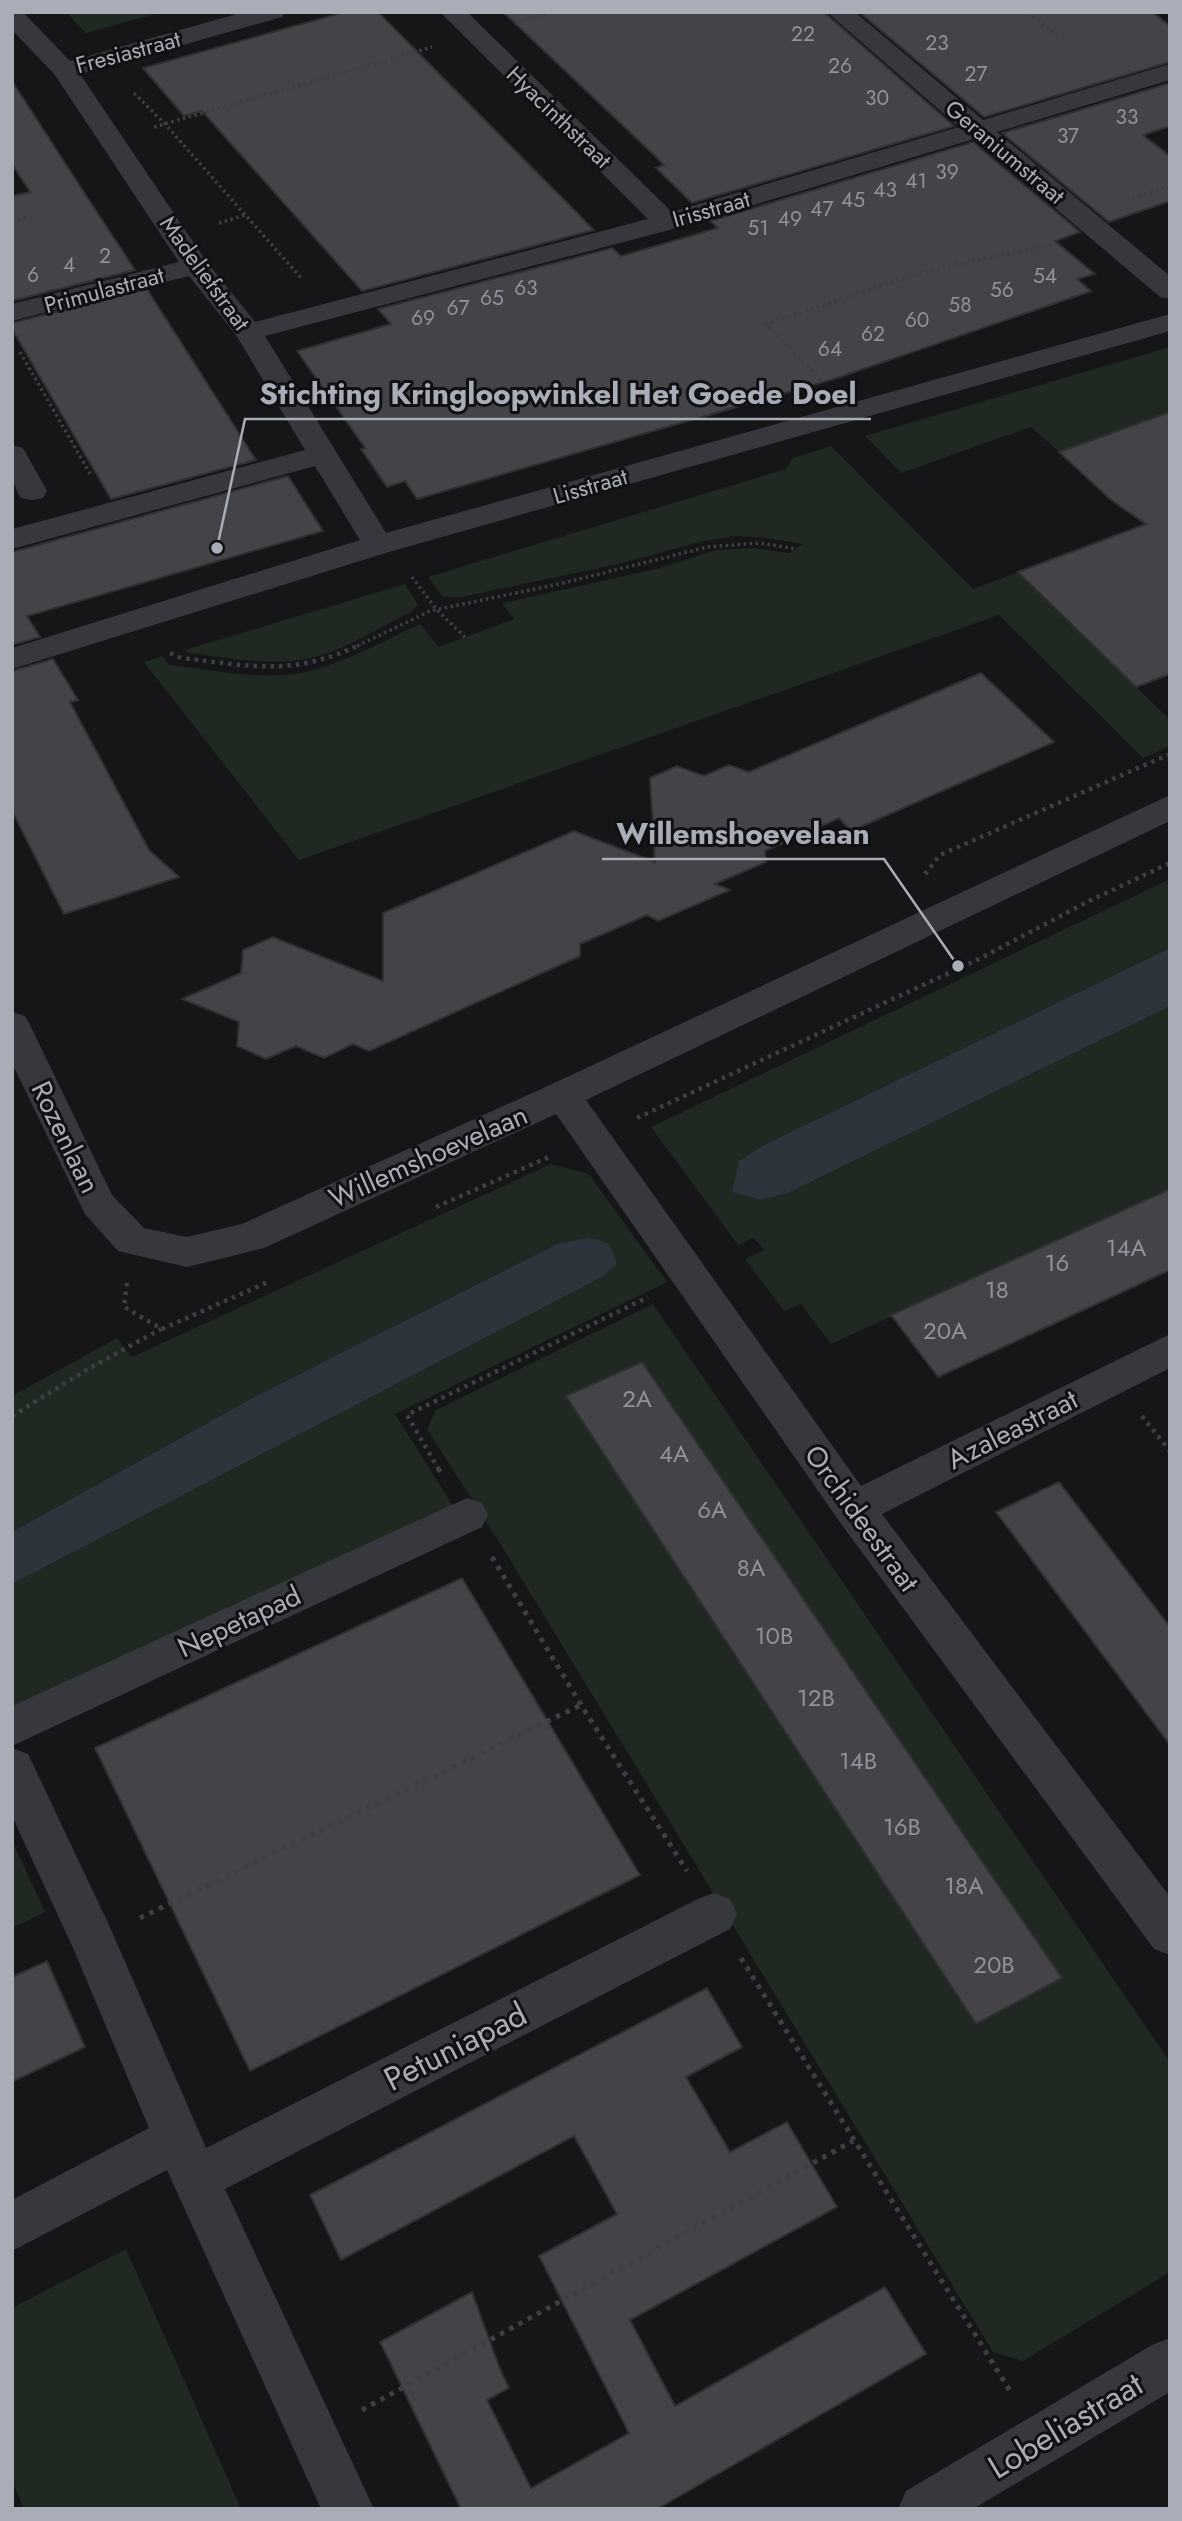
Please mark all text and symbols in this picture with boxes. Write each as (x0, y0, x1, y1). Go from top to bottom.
house number: 22 (791, 19, 815, 49)
street label: Fresiastraat (72, 22, 185, 82)
house number: 23 (925, 28, 949, 58)
house number: 26 (828, 51, 852, 81)
street label: Hyacinthstraat (499, 58, 620, 176)
house number: 27 (965, 59, 987, 89)
house number: 30 (865, 83, 889, 113)
street label: Geraniumstraat (938, 92, 1073, 213)
house number: 33 (1116, 102, 1138, 132)
house number: 37 (1057, 121, 1079, 151)
house number: 39 (935, 157, 959, 187)
house number: 41 (905, 166, 927, 196)
house number: 43 (873, 175, 897, 205)
street label: Irisstraat (668, 182, 754, 236)
house number: 45 (841, 185, 865, 215)
house number: 47 (810, 194, 834, 224)
house number: 49 (778, 204, 802, 234)
street label: Madeliefstraat (152, 209, 259, 338)
house number: 51 (747, 213, 769, 243)
house number: 2 (99, 241, 111, 271)
house number: 4 (63, 250, 75, 280)
street label: Primulastraat (40, 258, 168, 322)
house number: 6 (27, 260, 39, 290)
house number: 54 (1033, 261, 1057, 291)
house number: 63 (514, 273, 538, 303)
house number: 56 (990, 275, 1014, 305)
house number: 65 (480, 283, 504, 313)
house number: 58 (948, 290, 972, 320)
house number: 67 (446, 293, 470, 323)
house number: 69 (411, 303, 435, 333)
house number: 60 (905, 305, 929, 335)
house number: 62 (861, 319, 885, 349)
house number: 64 (818, 334, 842, 364)
callout: Stichting Kringloopwinkel Het Goede Doel (245, 368, 871, 419)
text: Stichting Kringloopwinkel Het Goede Doel (259, 372, 857, 415)
street label: Lisstraat (549, 459, 632, 513)
callout: Willemshoevelaan (602, 808, 884, 859)
text: Willemshoevelaan (616, 812, 870, 855)
street label: Rozenlaan (21, 1074, 110, 1200)
street label: Willemshoevelaan (322, 1094, 534, 1219)
house number: 14A (1106, 1230, 1146, 1265)
house number: 16 (1045, 1245, 1069, 1280)
house number: 18 (985, 1272, 1009, 1307)
house number: 20A (923, 1313, 967, 1348)
street label: Azaleastraat (940, 1379, 1085, 1480)
house number: 2A (622, 1381, 652, 1416)
house number: 4A (659, 1436, 689, 1471)
street label: Orchideestraat (794, 1436, 929, 1600)
house number: 6A (697, 1492, 727, 1527)
house number: 8A (737, 1550, 765, 1585)
street label: Nepetapad (171, 1575, 308, 1668)
house number: 10B (755, 1618, 793, 1653)
house number: 12B (797, 1680, 835, 1715)
house number: 14B (839, 1743, 877, 1778)
house number: 16B (883, 1809, 921, 1844)
house number: 18A (944, 1868, 984, 1903)
house number: 20B (973, 1947, 1015, 1982)
street label: Petuniapad (376, 1990, 535, 2102)
street label: Lobeliastraat (979, 2361, 1152, 2490)

